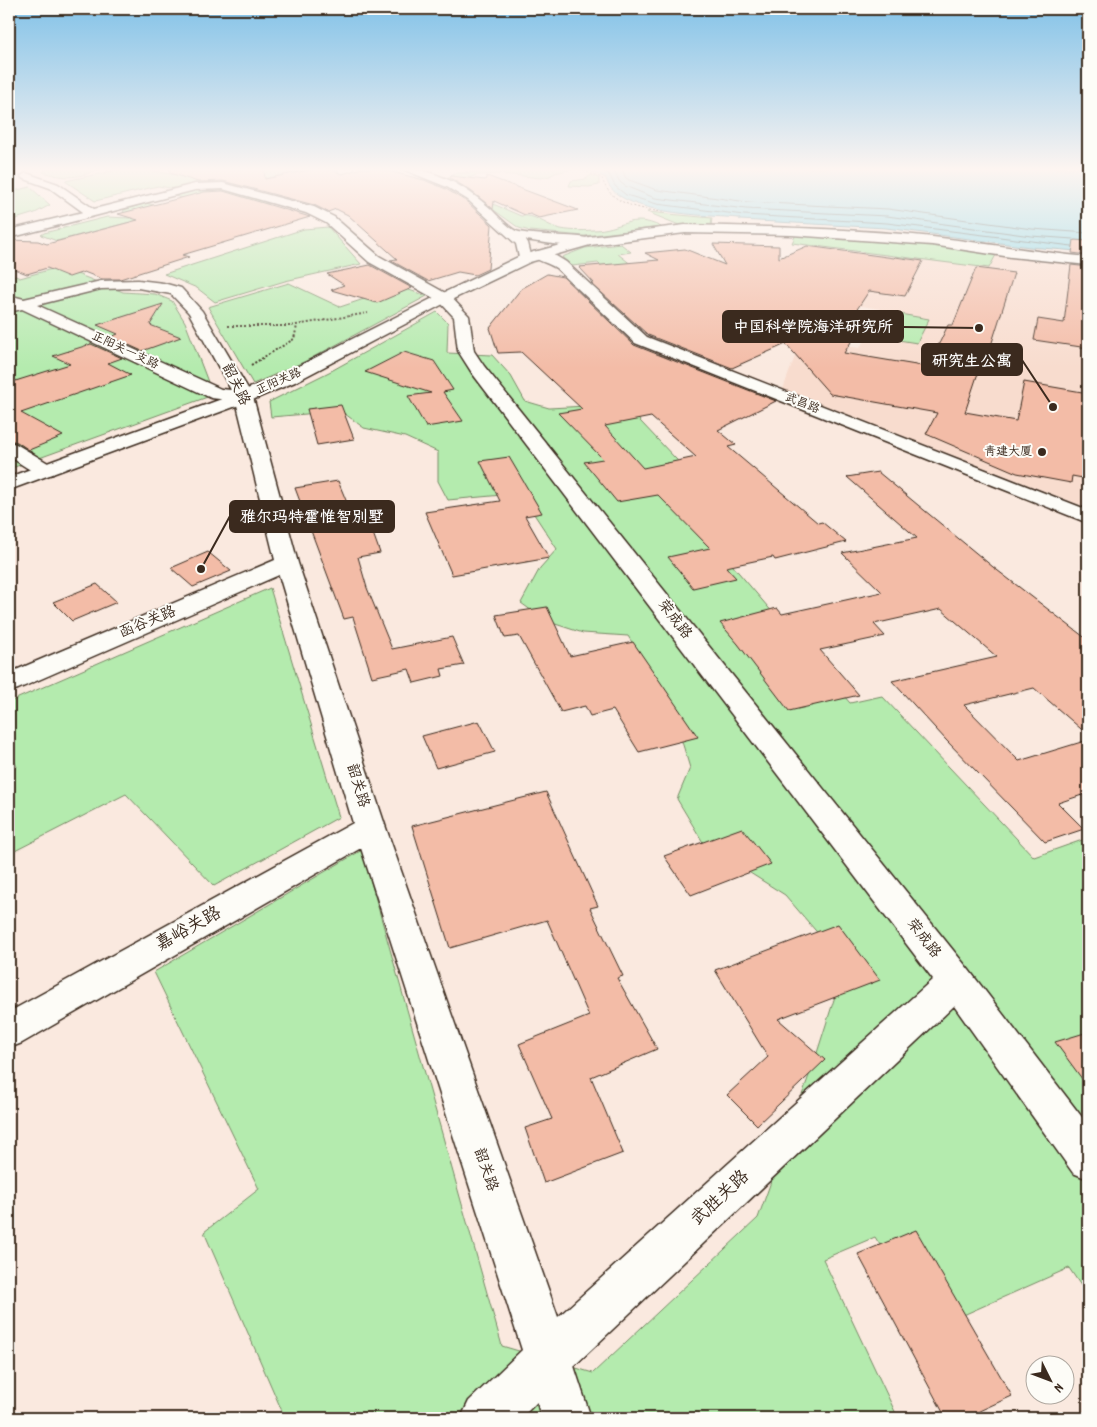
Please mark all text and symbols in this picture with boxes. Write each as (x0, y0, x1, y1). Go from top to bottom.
callout: 中国科学院海洋研究所 (723, 311, 903, 342)
text: 中国科学院海洋研究所 (733, 317, 893, 340)
street label: 正阳关一支路 (89, 328, 161, 374)
callout: 研究生公寓 (922, 344, 1022, 375)
text: 研究生公寓 (932, 351, 1012, 374)
street label: 韶关路 (215, 360, 255, 410)
street label: 正阳关路 (254, 364, 304, 400)
street label: 武昌路 (782, 389, 822, 419)
place label: 青建大厦 (984, 444, 1032, 461)
marker: 青建大厦 (1036, 446, 1048, 458)
callout: 雅尔玛特霍惟智别墅 (230, 501, 394, 532)
text: 雅尔玛特霍惟智别墅 (240, 507, 384, 530)
street label: 荣成路 (651, 595, 697, 645)
street label: 函谷关路 (116, 601, 180, 645)
street label: 韶关路 (340, 761, 374, 811)
street label: 嘉峪关路 (151, 902, 227, 958)
street label: 荣成路 (900, 914, 946, 964)
street label: 韶关路 (467, 1145, 503, 1195)
street label: 武胜关路 (686, 1165, 756, 1233)
north arrow (1024, 1354, 1074, 1404)
text: N (1048, 1378, 1068, 1397)

